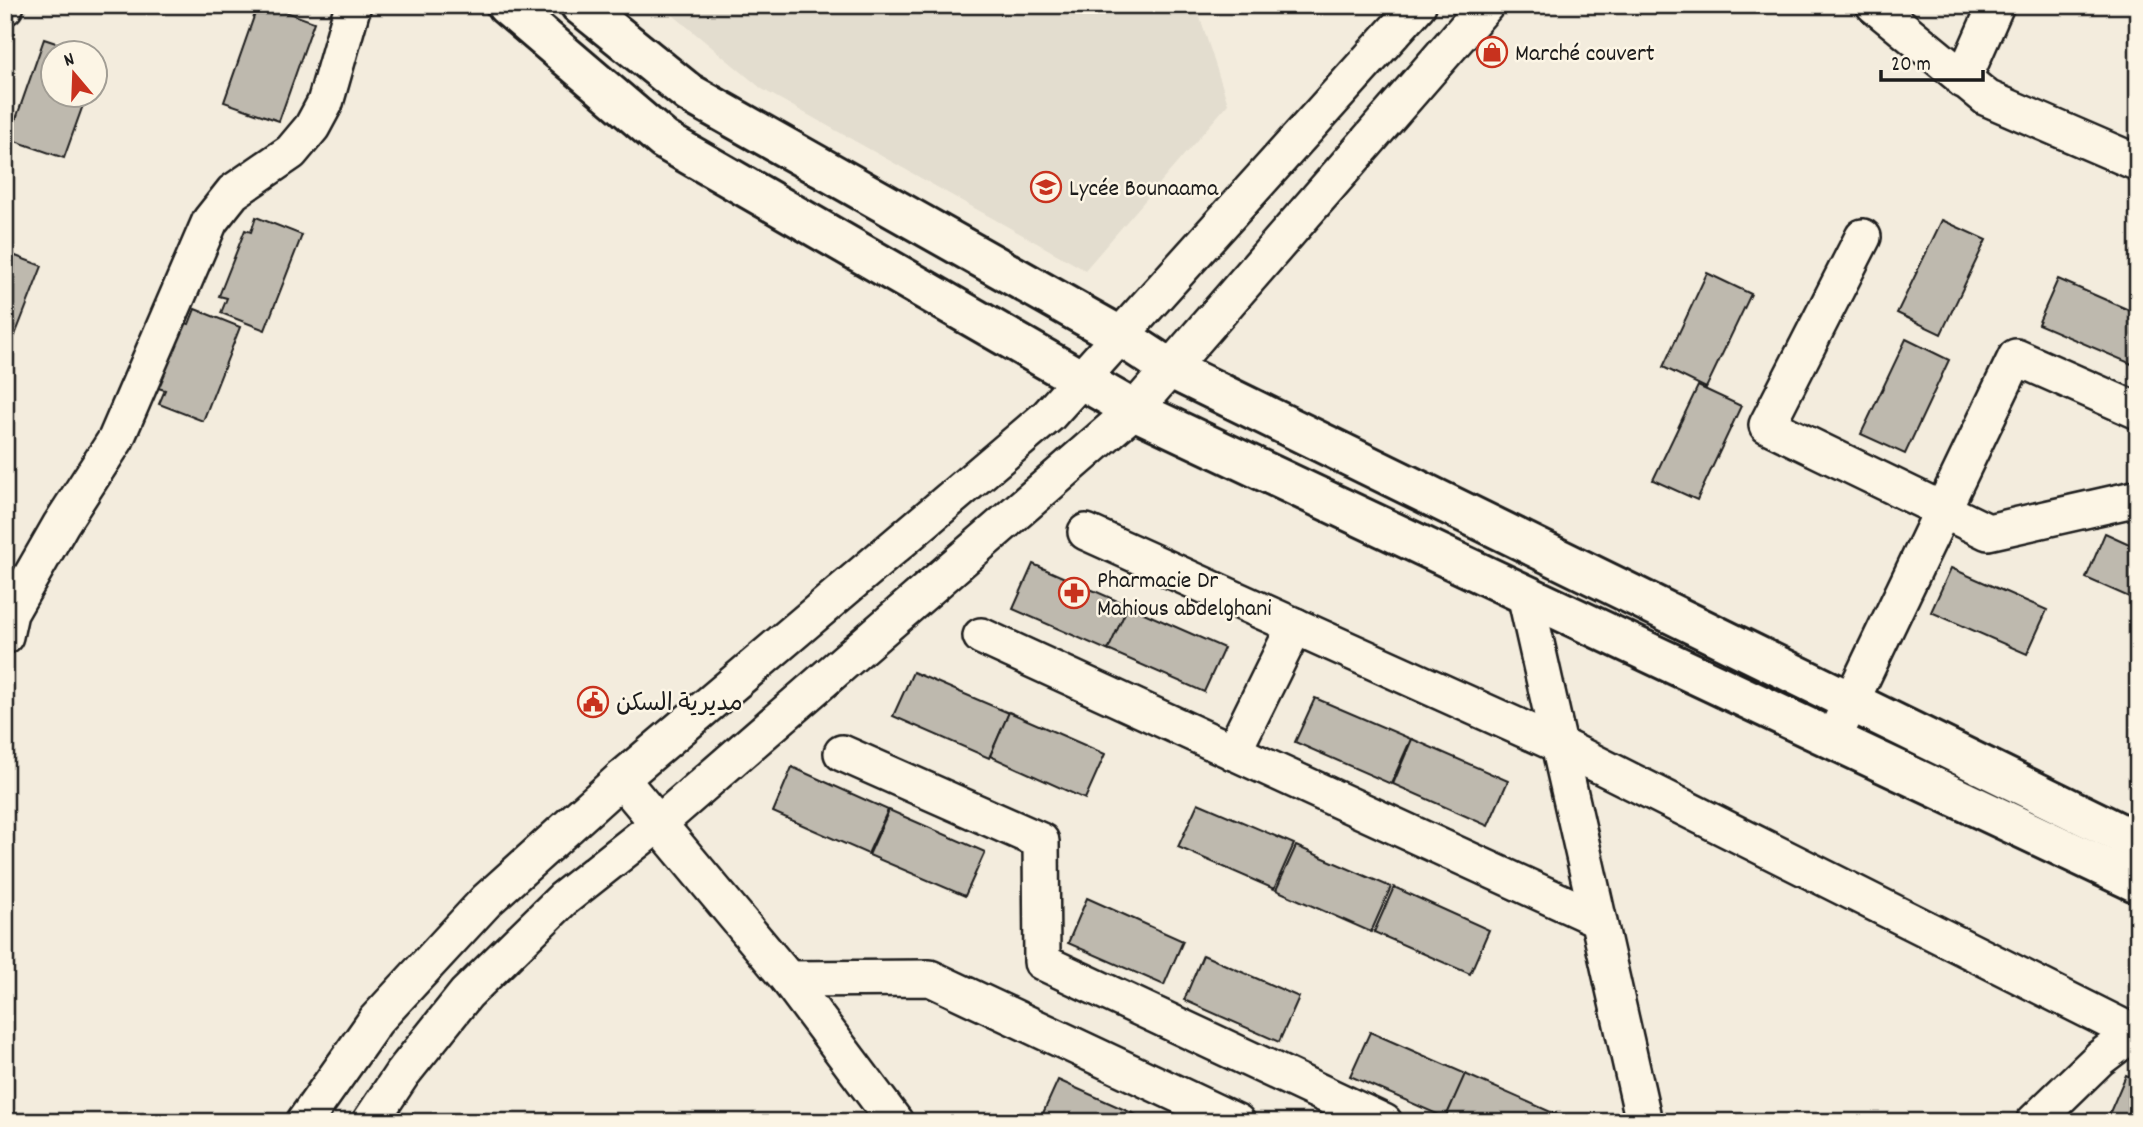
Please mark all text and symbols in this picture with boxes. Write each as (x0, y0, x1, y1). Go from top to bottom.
shop icon: Marché couvert (1475, 35, 1509, 69)
north arrow (38, 38, 108, 108)
place label: Marché couvert (1515, 38, 1655, 72)
scale bar (1881, 38, 1982, 82)
text: N (61, 47, 78, 76)
text: 20 m (1891, 51, 1931, 81)
school or university icon: Lycée Bounaama (1029, 170, 1063, 204)
place label: Lycée Bounaama (1069, 173, 1219, 207)
place label: Pharmacie Dr Mahious abdelghani (1097, 565, 1272, 627)
pharmacy icon: Pharmacie Dr Mahious abdelghani (1057, 576, 1091, 610)
public building icon: مديرية السكن (576, 685, 610, 719)
place label: مديرية السكن (616, 688, 743, 722)

